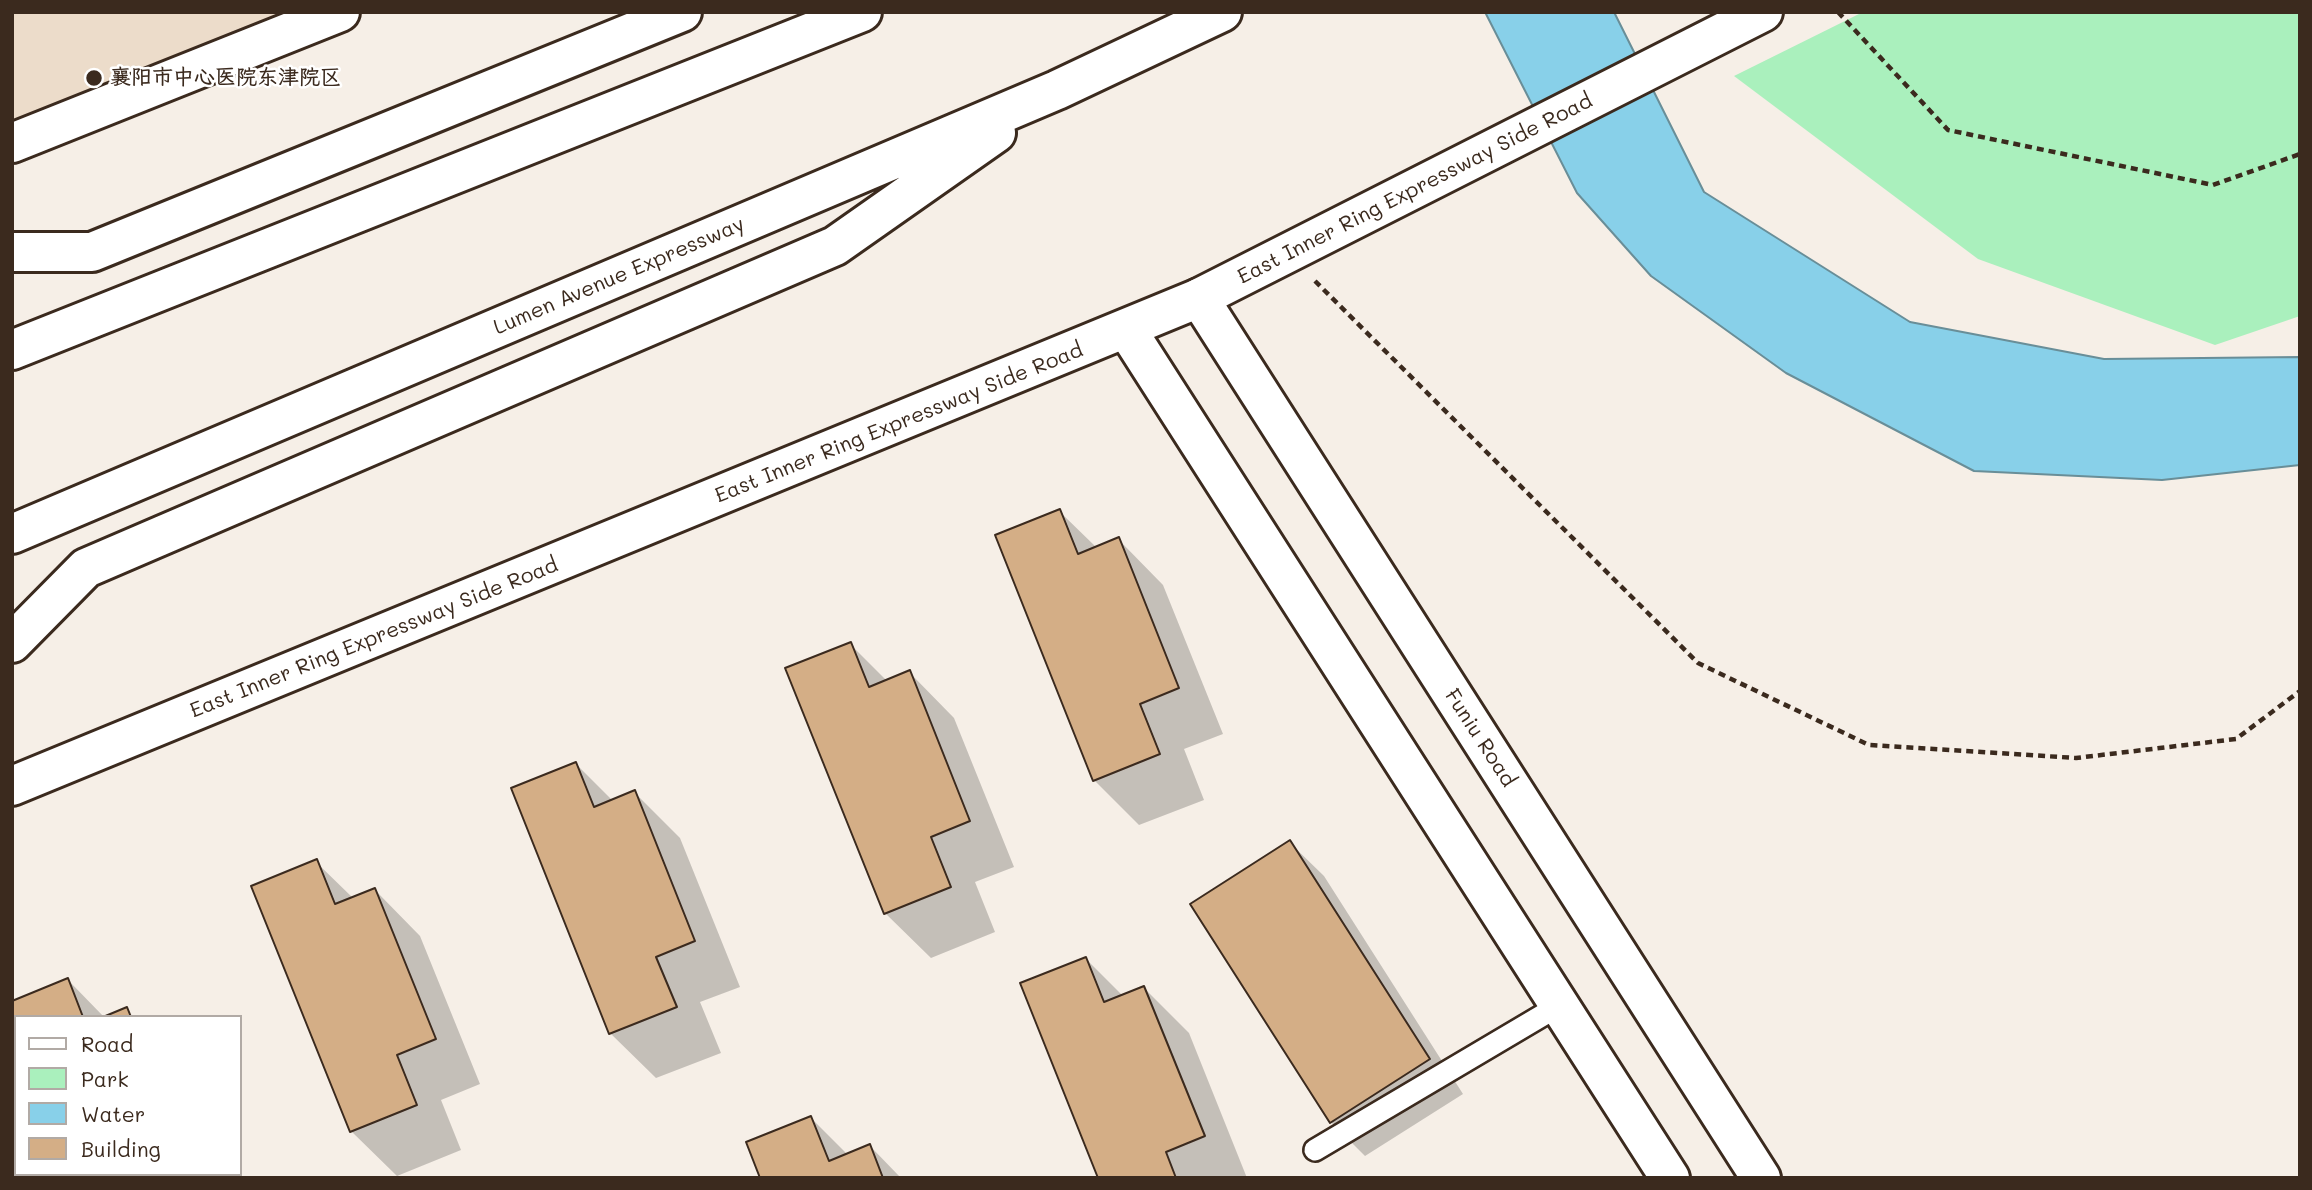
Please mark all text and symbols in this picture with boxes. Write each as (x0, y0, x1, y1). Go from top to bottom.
place label: 襄阳市中心医院东津院区 (110, 65, 341, 91)
marker: 襄阳市中心医院东津院区 (84, 68, 104, 88)
street label: East Inner Ring Expressway Side Road (1233, 88, 1597, 290)
street label: Lumen Avenue Expressway (490, 212, 748, 340)
street label: East Inner Ring Expressway Side Road (711, 337, 1087, 509)
street label: East Inner Ring Expressway Side Road (186, 552, 562, 724)
street label: Funiu Road (1439, 684, 1521, 792)
legend (14, 1015, 242, 1176)
text: Road (81, 1030, 133, 1057)
text: Park (81, 1065, 129, 1092)
text: Water (81, 1100, 145, 1127)
text: Building (81, 1135, 161, 1162)

